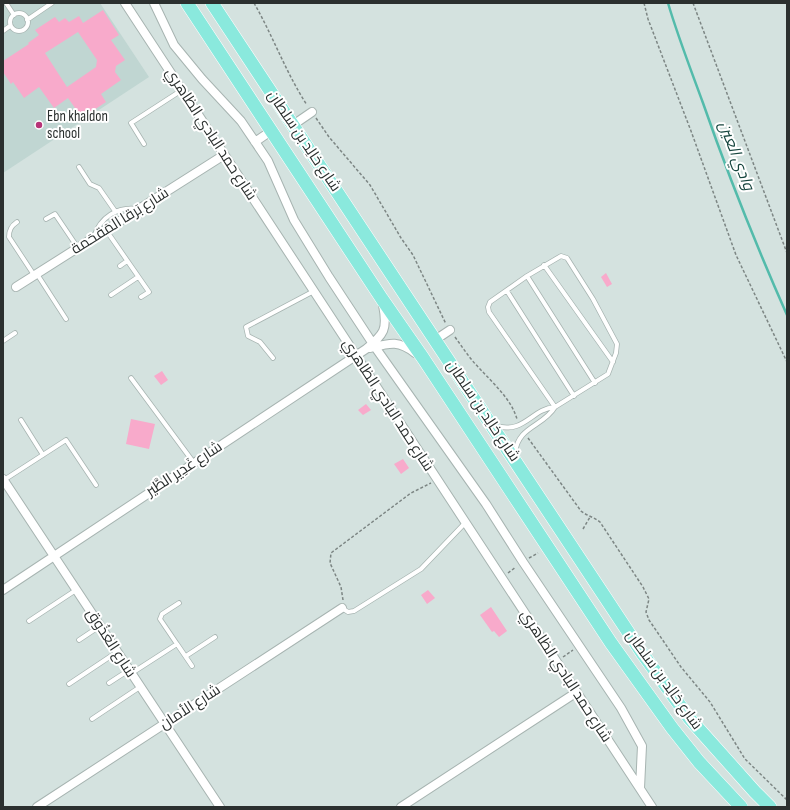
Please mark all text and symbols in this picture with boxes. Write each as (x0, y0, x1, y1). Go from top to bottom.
street label: شارع حمد البادي الظاهري (159, 64, 261, 205)
street label: شارع خالِد بن سلطان (262, 87, 345, 196)
place label: Ebn khaldon school (47, 107, 108, 143)
water label: وادي العين (712, 119, 758, 195)
marker: Ebn khaldon school (34, 120, 44, 130)
street label: شارع بَرقا المَقحَمة (68, 183, 173, 259)
street label: شارع حمد البادي الظاهري (336, 335, 438, 476)
street label: شارع خالِد بن سلطان (441, 357, 524, 466)
street label: شارع غَدِير الطَّير (141, 437, 226, 502)
street label: شارع العُذُوق (81, 605, 140, 682)
street label: شارع حمد البادي الظاهري (514, 606, 616, 747)
street label: شارع خالِد بن سلطان (621, 627, 706, 734)
street label: شارع الأمان (156, 680, 225, 735)

